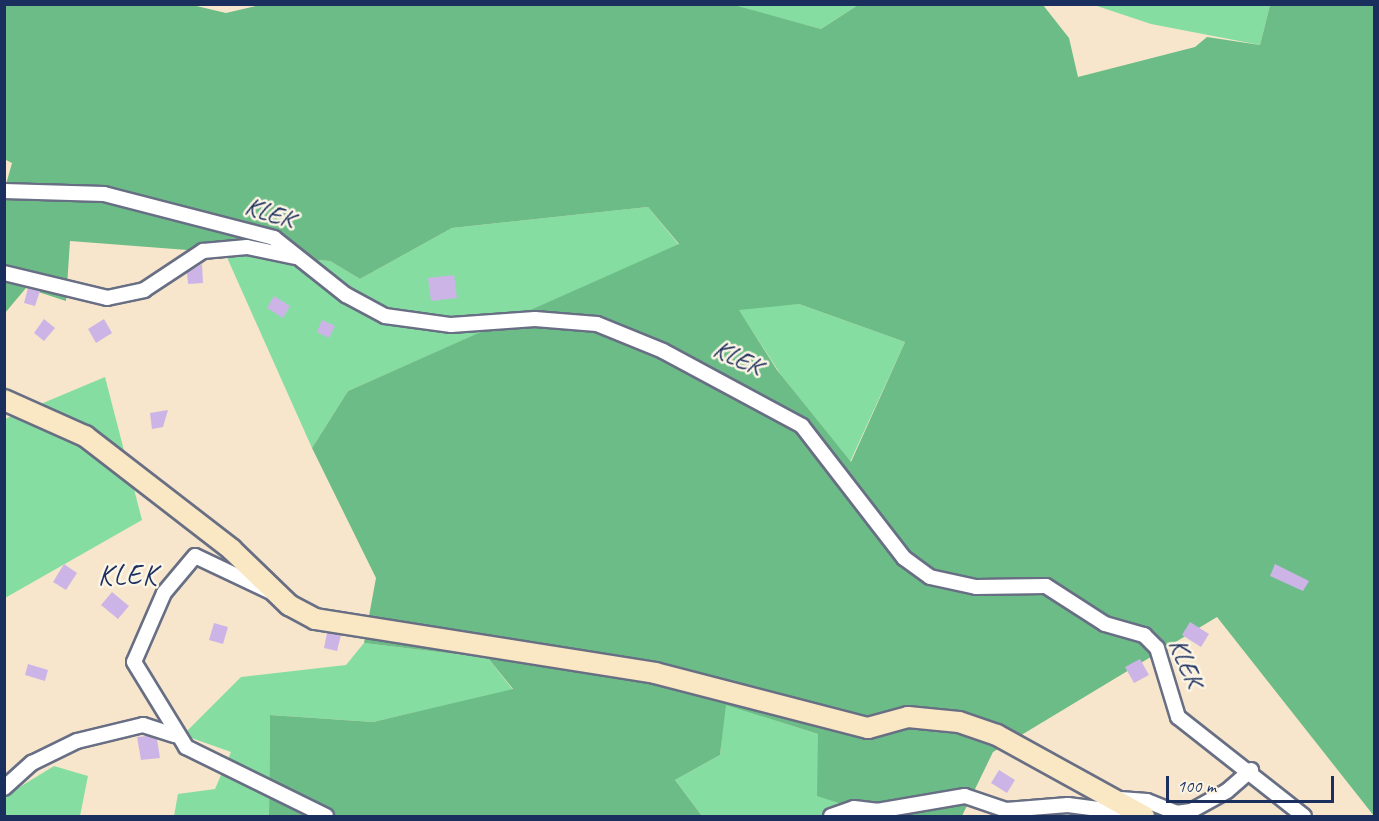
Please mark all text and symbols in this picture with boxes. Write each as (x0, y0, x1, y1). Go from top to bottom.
street label: KLEK (241, 190, 299, 236)
street label: KLEK (709, 333, 767, 383)
district label: KLEK (98, 558, 158, 592)
street label: KLEK (1163, 634, 1209, 692)
scale bar (1169, 764, 1337, 802)
text: 100 m (1177, 775, 1216, 797)

